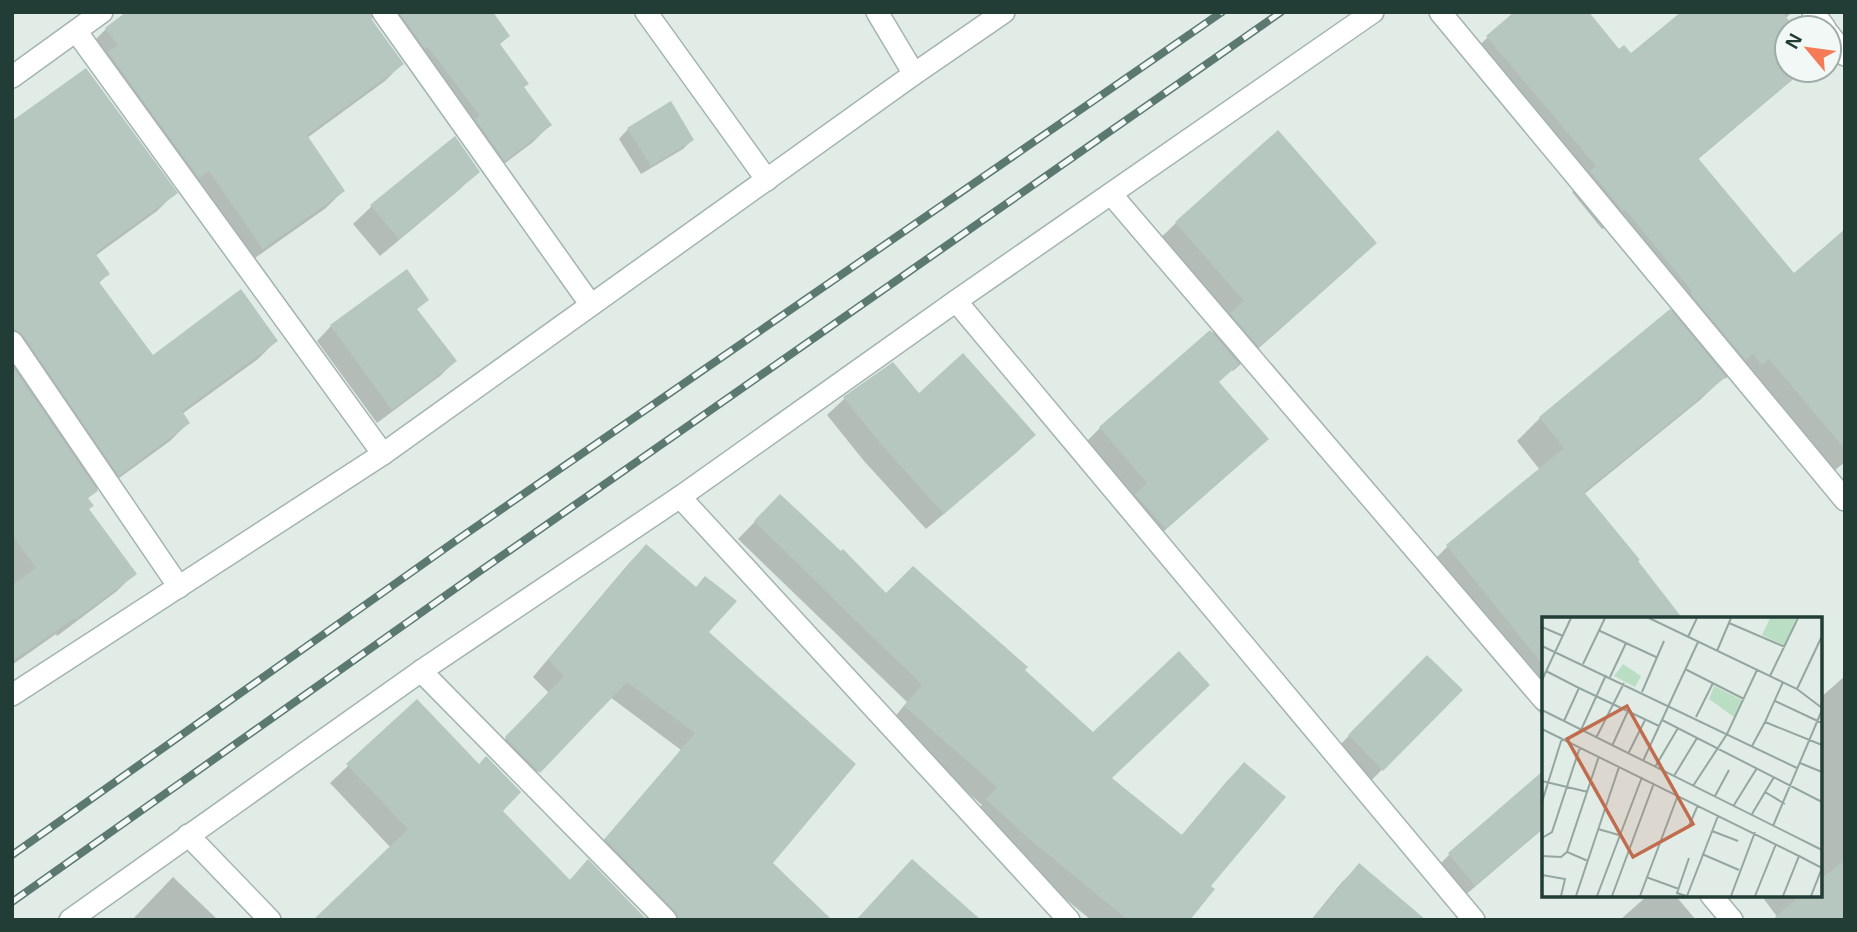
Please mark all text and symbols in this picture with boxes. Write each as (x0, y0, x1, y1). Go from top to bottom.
north arrow (1773, 14, 1843, 84)
text: N (1781, 30, 1806, 52)
inset map (1542, 617, 1822, 897)

